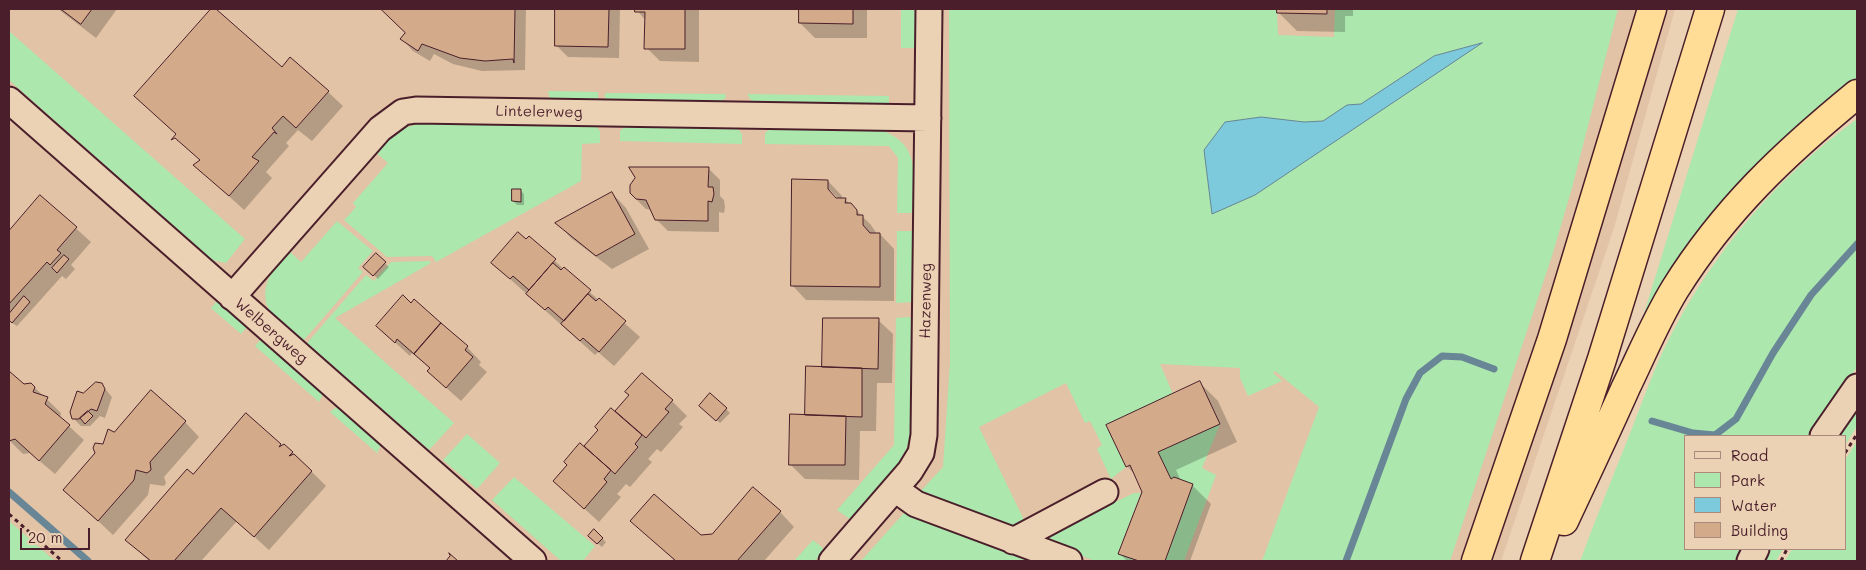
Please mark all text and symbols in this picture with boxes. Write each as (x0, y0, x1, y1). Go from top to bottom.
street label: Lintelerweg (495, 102, 583, 122)
street label: Hazenweg (916, 263, 936, 339)
street label: Welbergweg (231, 294, 311, 368)
legend (1684, 435, 1846, 550)
text: Road (1731, 445, 1768, 465)
text: Park (1731, 470, 1765, 490)
text: Water (1731, 495, 1777, 515)
scale bar (22, 518, 92, 550)
text: Building (1731, 520, 1788, 540)
text: 20 m (28, 527, 62, 547)

